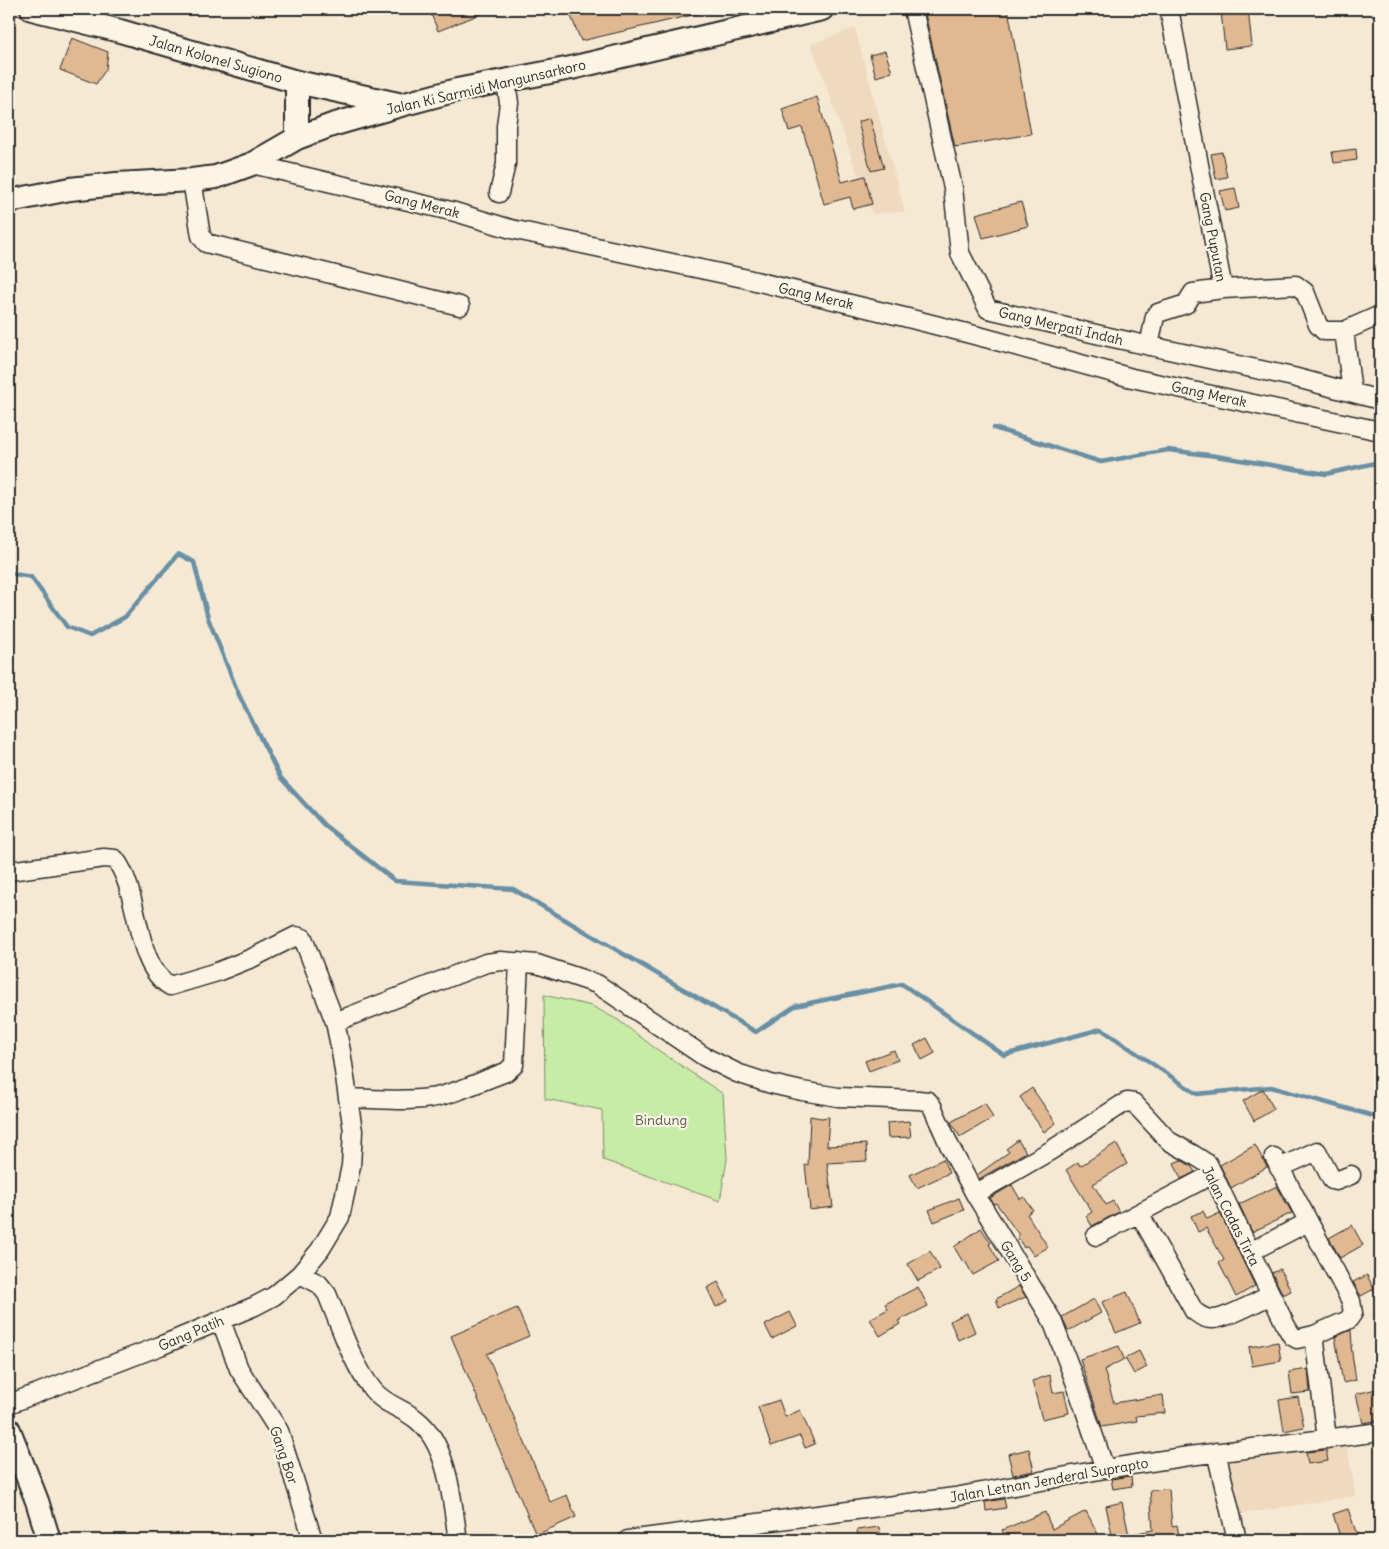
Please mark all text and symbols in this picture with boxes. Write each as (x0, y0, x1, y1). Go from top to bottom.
street label: Jalan Kolonel Sugiono (147, 31, 285, 87)
street label: Jalan Ki Sarmidi Mangunsarkoro (384, 55, 588, 119)
street label: Gang Merak (383, 186, 461, 222)
street label: Gang Puputan (1195, 191, 1231, 283)
street label: Gang Merak (777, 279, 855, 313)
street label: Gang Merpati Indah (997, 303, 1125, 349)
street label: Gang Merak (1170, 377, 1248, 411)
park label: Bindung (635, 1111, 687, 1129)
street label: Jalan Cadas Tirta (1198, 1163, 1264, 1269)
street label: Gang 5 (996, 1237, 1036, 1285)
street label: Gang Patih (156, 1311, 226, 1355)
street label: Gang Bor (266, 1424, 302, 1487)
street label: Jalan Letnan Jenderal Suprapto (948, 1454, 1150, 1506)

